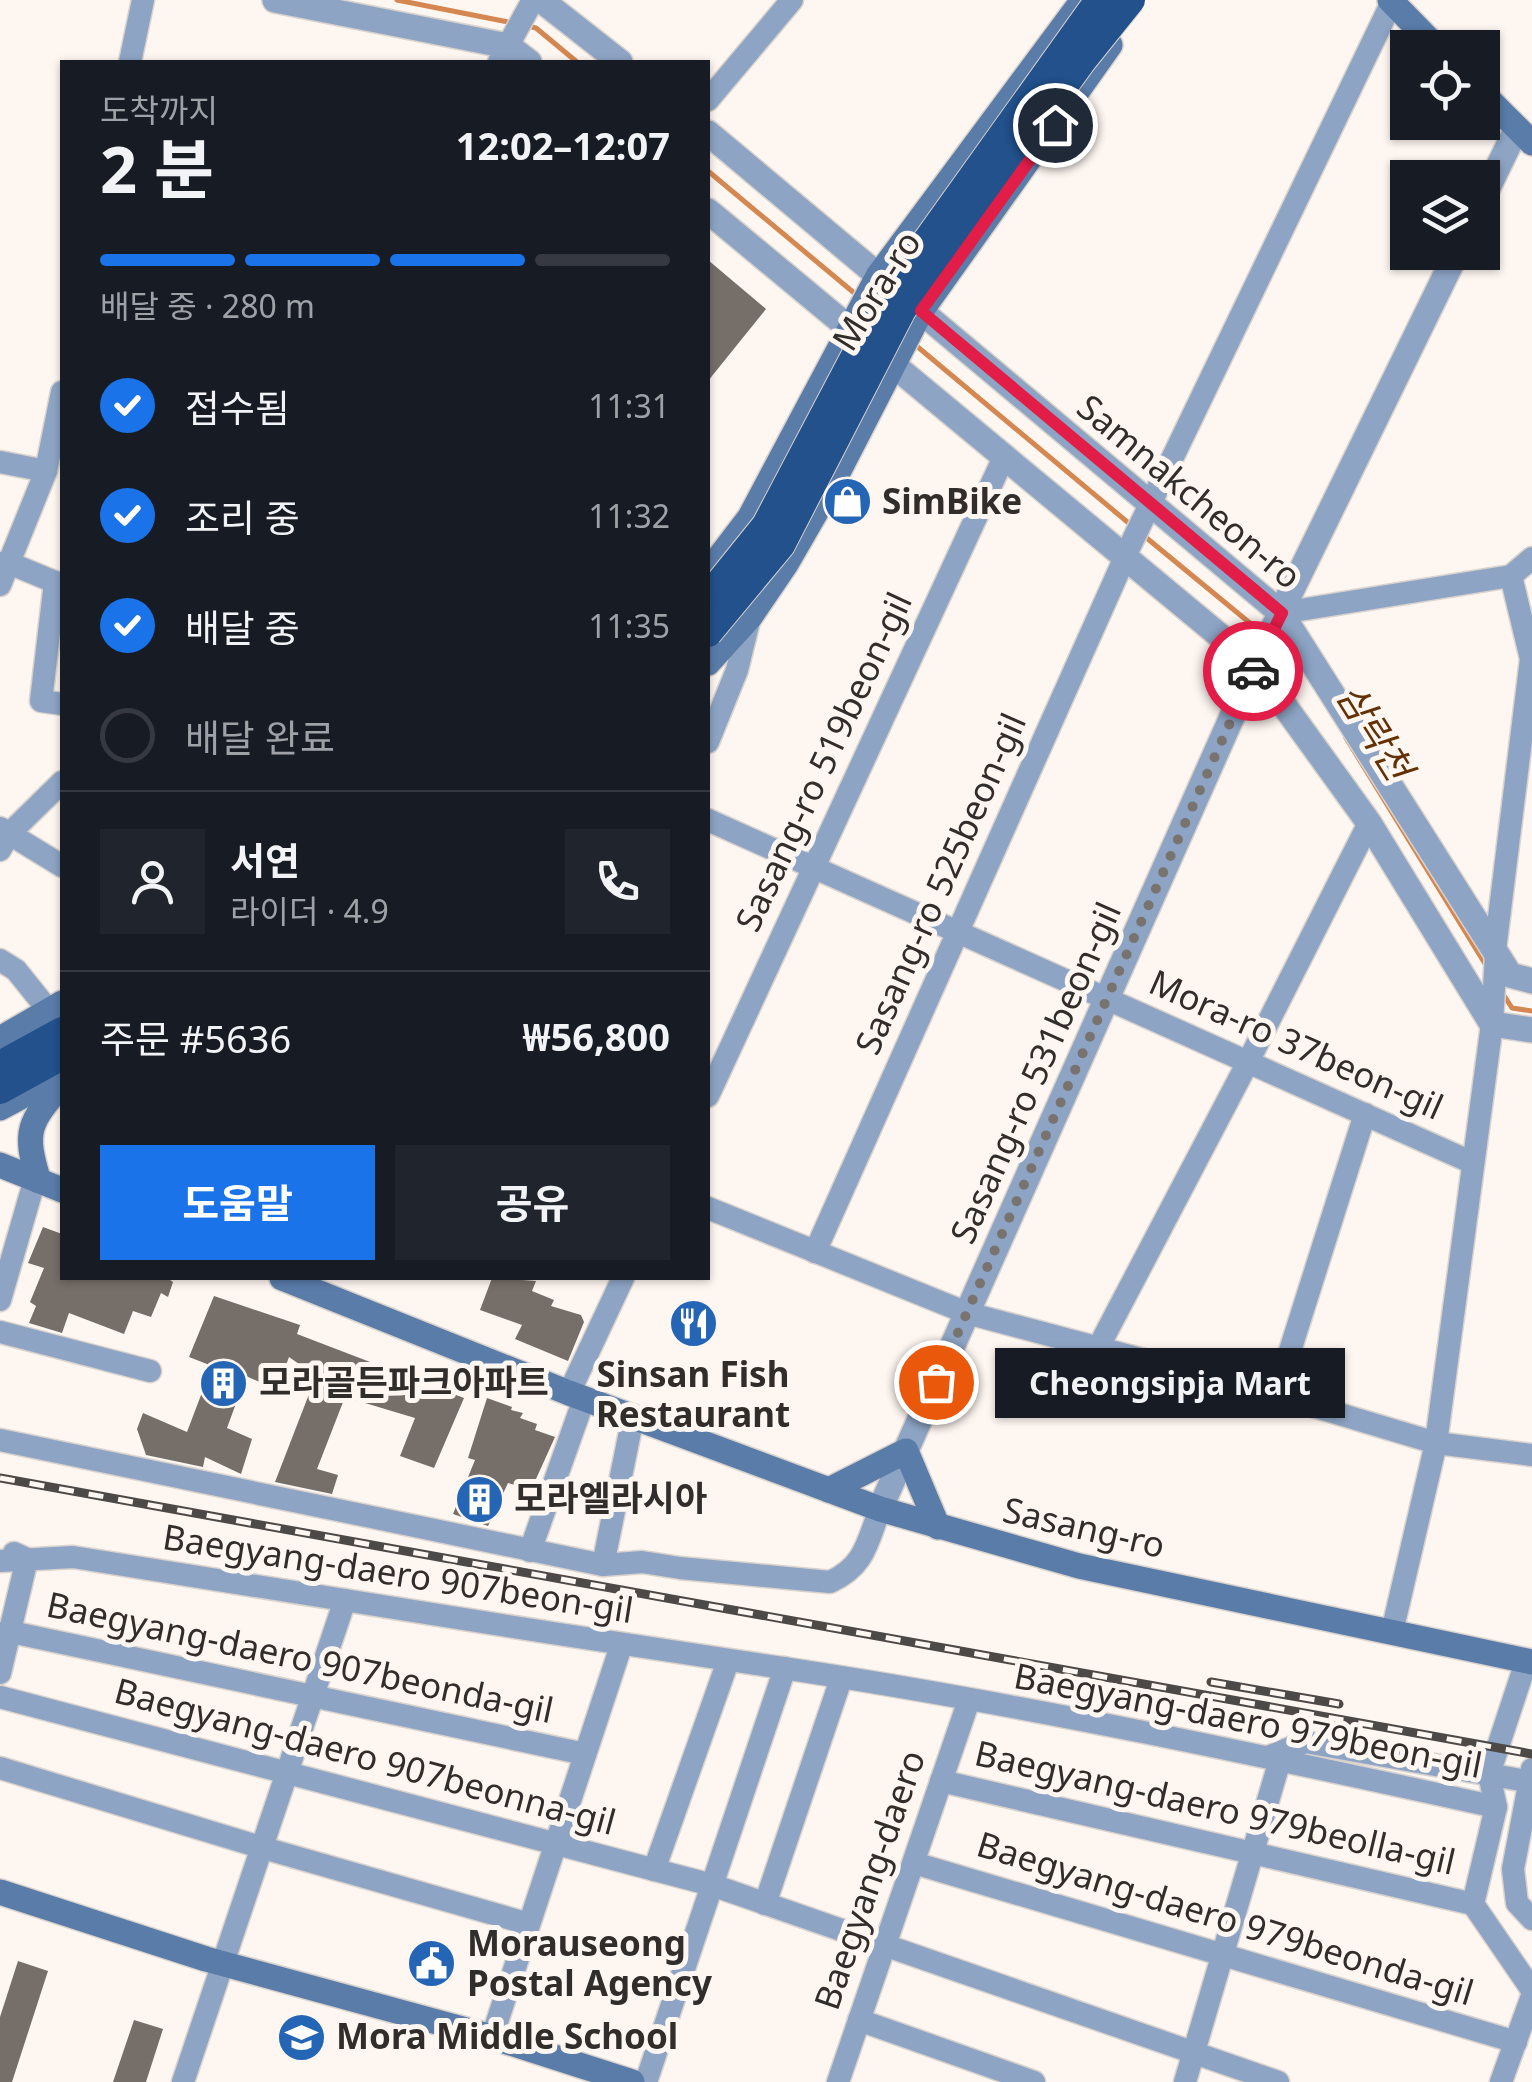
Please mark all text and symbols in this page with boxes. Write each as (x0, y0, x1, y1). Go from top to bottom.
map controls (1390, 30, 1500, 270)
button: locate (1390, 30, 1500, 140)
pin (1013, 83, 1098, 168)
text: 도착까지 (100, 88, 218, 131)
icon: home (1028, 98, 1083, 153)
text: 12:02–12:07 (456, 119, 670, 171)
text: 2 분 (100, 124, 214, 212)
button: layers (1390, 160, 1500, 270)
street label: Mora-ro (821, 222, 931, 359)
text: 배달 중 · 280 m (100, 284, 315, 327)
icon: check (100, 378, 155, 433)
text: 접수됨 (185, 381, 290, 433)
street label: Samnakcheon-ro (1068, 383, 1312, 598)
text: 11:31 (588, 384, 670, 427)
shop icon: SimBike (821, 476, 873, 528)
place label: SimBike (882, 477, 1022, 524)
icon: check (100, 488, 155, 543)
text: 조리 중 (185, 491, 300, 543)
text: 11:32 (588, 494, 670, 537)
street label: Sasang-ro 519beon-gil (723, 584, 922, 938)
icon: check (100, 598, 155, 653)
text: 배달 중 (185, 601, 300, 653)
text: 11:35 (588, 604, 670, 647)
courier (1203, 621, 1303, 721)
icon: car (1226, 644, 1281, 699)
water label: 삼락천 (1326, 673, 1428, 793)
street label: Sasang-ro 525beon-gil (843, 705, 1036, 1061)
text: 배달 완료 (185, 711, 335, 763)
button: person (100, 829, 205, 934)
button: phone (565, 829, 670, 934)
text: 서연 (230, 834, 300, 886)
text: 라이더 · 4.9 (230, 889, 389, 932)
street label: Sasang-ro 531beon-gil (938, 894, 1131, 1250)
street label: Mora-ro 37beon-gil (1142, 958, 1451, 1129)
text: ₩56,800 (522, 1010, 670, 1062)
text: 주문 #5636 (100, 1012, 291, 1064)
button: 도움말 (100, 1145, 375, 1260)
button: 공유 (395, 1145, 670, 1260)
restaurant icon: Sinsan Fish Restaurant (667, 1297, 719, 1349)
pin (894, 1340, 979, 1425)
callout: Cheongsipja Mart (996, 1347, 1346, 1417)
place label: Sinsan Fish Restaurant (596, 1350, 790, 1437)
icon: bag (909, 1355, 964, 1410)
building icon: 모라골든파크아파트 (198, 1357, 250, 1409)
place label: 모라골든파크아파트 (259, 1358, 549, 1405)
text: Cheongsipja Mart (1029, 1361, 1311, 1404)
building icon: 모라엘라시아 (453, 1473, 505, 1525)
place label: 모라엘라시아 (514, 1474, 707, 1521)
street label: Sasang-ro (999, 1485, 1170, 1568)
street label: Baegyang-daero 907beon-gil (160, 1512, 637, 1633)
street label: Baegyang-daero 907beonda-gil (43, 1580, 558, 1733)
street label: Baegyang-daero 979beon-gil (1010, 1651, 1486, 1788)
street label: Baegyang-daero 907beonna-gil (110, 1666, 621, 1845)
street label: Baegyang-daero 979beolla-gil (971, 1728, 1460, 1885)
street label: Baegyang-daero (802, 1744, 935, 2015)
street label: Baegyang-daero 979beonda-gil (972, 1820, 1479, 2016)
place label: Morauseong Postal Agency (467, 1919, 712, 2006)
public building icon: Morauseong Postal Agency (406, 1938, 458, 1990)
school or university icon: Mora Middle School (275, 2011, 327, 2063)
place label: Mora Middle School (336, 2012, 678, 2059)

